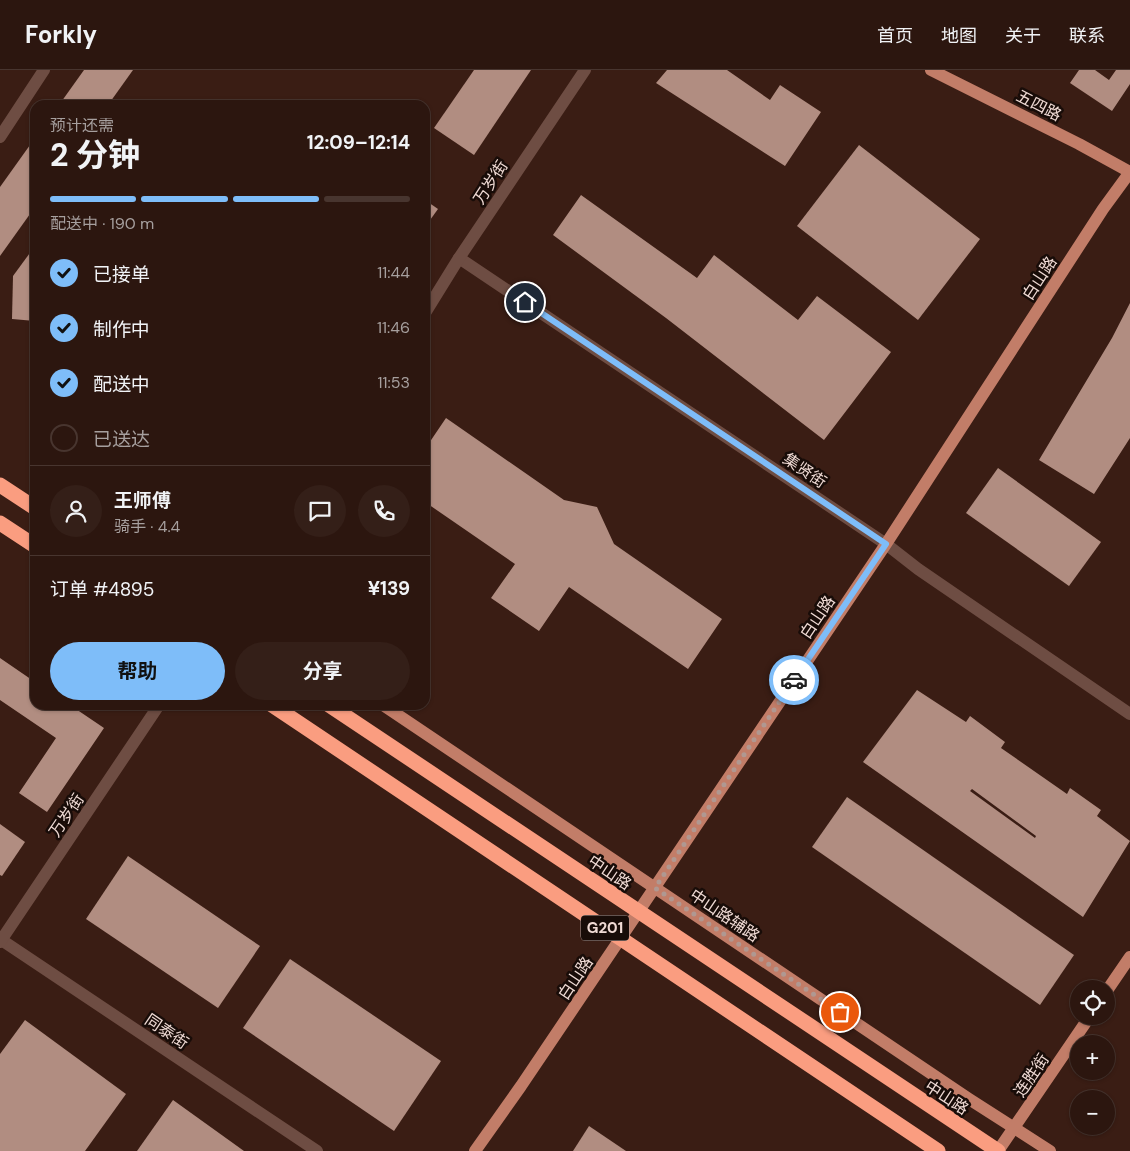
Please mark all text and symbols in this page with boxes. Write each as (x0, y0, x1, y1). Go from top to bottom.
text: Forkly (25, 19, 97, 50)
text: 首页 (877, 24, 913, 48)
text: 地图 (941, 24, 977, 48)
text: 关于 (1005, 24, 1041, 48)
text: 联系 (1069, 24, 1105, 48)
street label: 五四路 (1013, 85, 1065, 126)
text: 预计还需 (50, 115, 114, 136)
text: 12:09–12:14 (307, 130, 410, 155)
text: 2 分钟 (50, 134, 140, 176)
street label: 万岁街 (469, 156, 512, 208)
text: 配送中 · 190 m (50, 213, 154, 234)
street label: 白山路 (1018, 252, 1061, 304)
icon: check (50, 259, 78, 287)
text: 已接单 (93, 262, 150, 287)
text: 11:44 (377, 262, 410, 283)
pin (504, 281, 546, 323)
icon: home (511, 288, 539, 316)
icon: check (50, 314, 78, 342)
text: 制作中 (93, 317, 150, 342)
text: 11:46 (377, 317, 410, 338)
icon: check (50, 369, 78, 397)
text: 配送中 (93, 372, 150, 397)
text: 11:53 (378, 372, 410, 393)
text: 已送达 (93, 427, 150, 452)
street label: 集贤街 (779, 448, 830, 493)
button: person (50, 485, 102, 537)
button: chat (294, 485, 346, 537)
button: phone (358, 485, 410, 537)
text: 王师傅 (114, 488, 171, 513)
text: 骑手 · 4.4 (114, 516, 180, 537)
text: ¥139 (368, 576, 410, 601)
text: 订单 #4895 (50, 577, 154, 602)
street label: 白山路 (795, 592, 840, 643)
button: 帮助 (50, 642, 225, 700)
button: 分享 (235, 642, 410, 700)
courier (769, 655, 819, 705)
icon: car (780, 666, 808, 694)
street label: 万岁街 (44, 790, 89, 841)
street label: 中山路 (584, 850, 635, 895)
street label: 中山路辅路 (686, 884, 764, 946)
road number: G201 (581, 916, 629, 940)
street label: 白山路 (553, 953, 598, 1004)
map controls (1070, 980, 1115, 1135)
button: locate (1070, 980, 1115, 1025)
pin (819, 991, 861, 1033)
icon: bag (826, 998, 854, 1026)
street label: 同泰街 (141, 1009, 192, 1054)
button: + (1070, 1035, 1115, 1080)
street label: 连胜街 (1009, 1050, 1054, 1101)
street label: 中山路 (921, 1076, 973, 1119)
button: − (1070, 1090, 1115, 1135)

